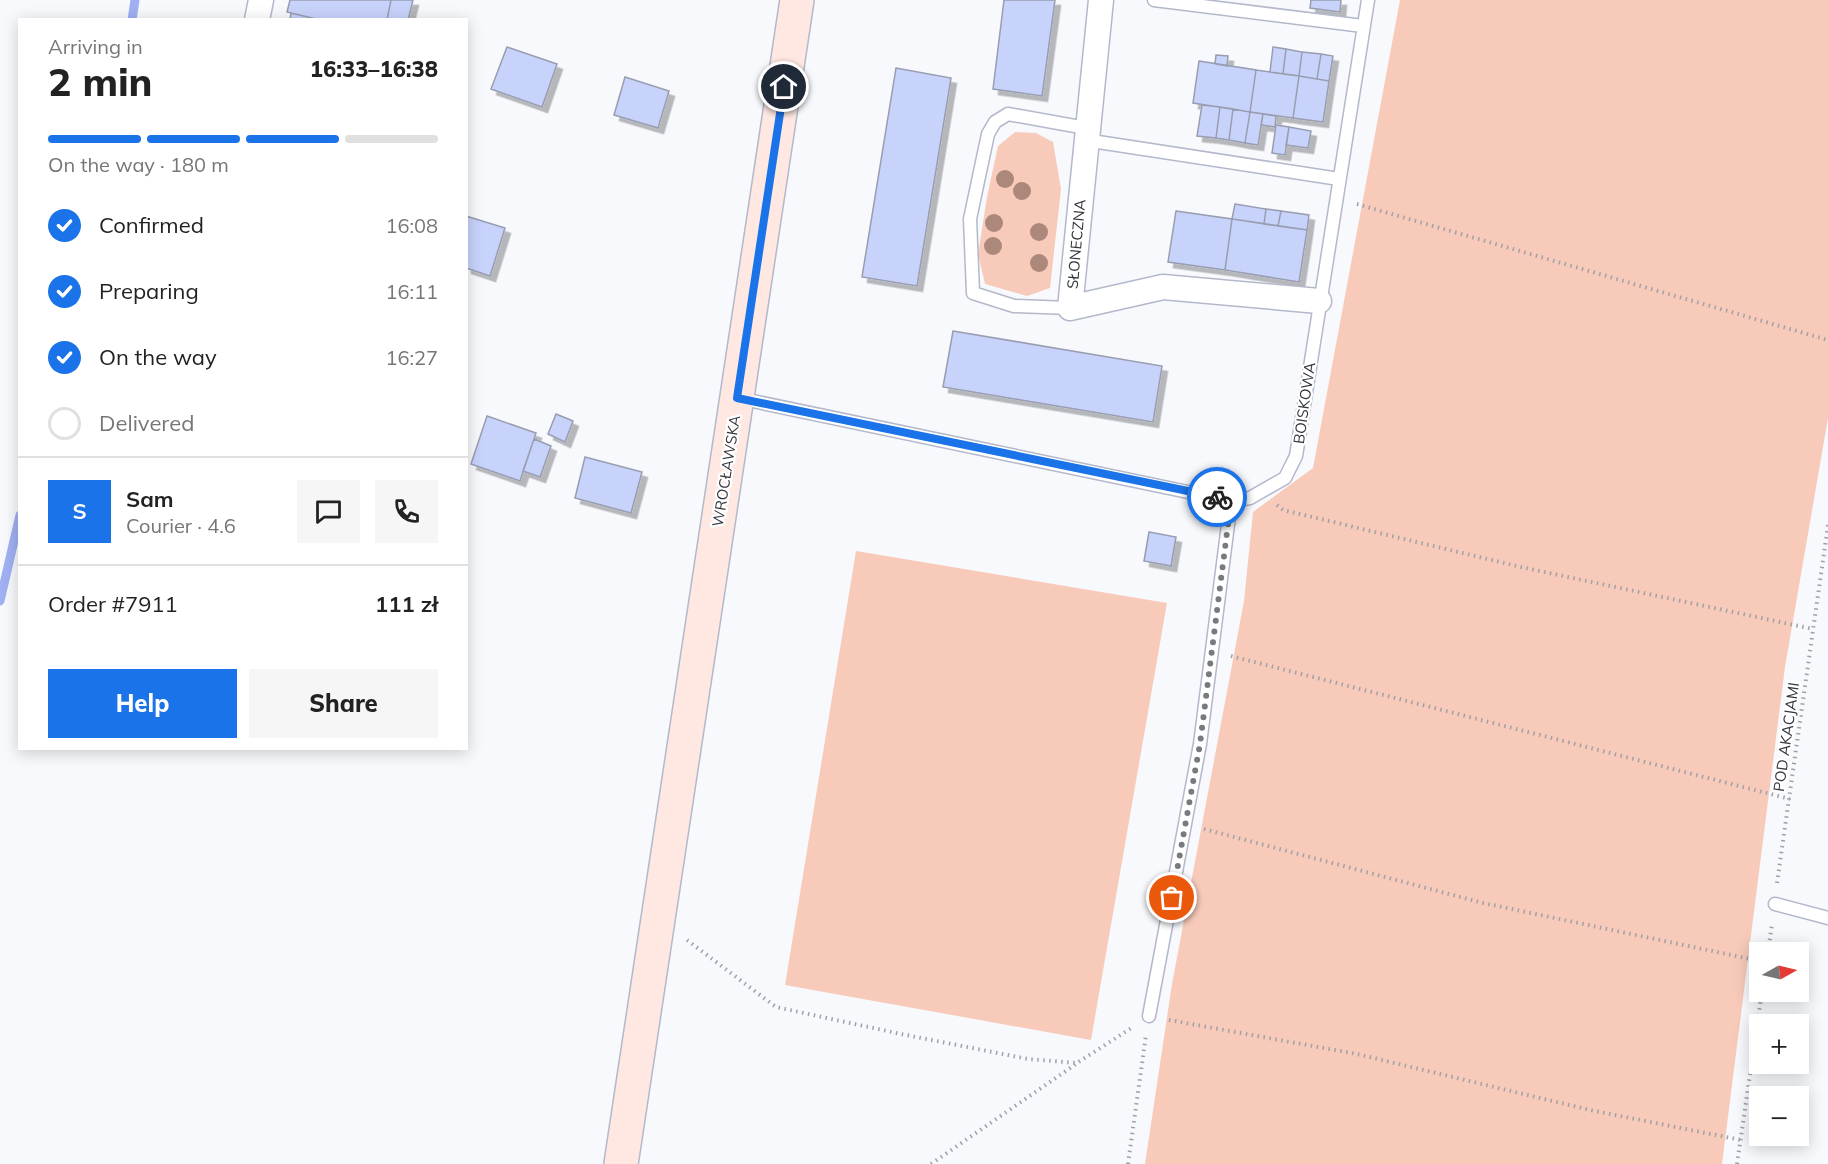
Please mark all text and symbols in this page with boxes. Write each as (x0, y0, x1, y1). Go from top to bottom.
text: Arriving in (48, 34, 143, 59)
text: 16:33–16:38 (310, 55, 438, 83)
text: 2 min (48, 57, 153, 106)
pin (758, 61, 809, 112)
icon: home (767, 70, 800, 103)
text: On the way · 180 m (48, 152, 229, 177)
street label: SŁONECZNA (1063, 198, 1089, 290)
icon: check (48, 209, 81, 242)
text: Confirmed (99, 211, 204, 239)
text: 16:08 (385, 213, 438, 238)
icon: check (48, 275, 81, 308)
text: Preparing (99, 277, 199, 305)
text: 16:11 (385, 279, 438, 304)
icon: check (48, 341, 81, 374)
text: On the way (99, 343, 217, 371)
text: 16:27 (385, 345, 438, 370)
street label: BOISKOWA (1289, 361, 1319, 445)
text: Delivered (99, 409, 194, 437)
street label: WROCŁAWSKA (708, 414, 744, 528)
courier (1187, 467, 1247, 527)
button: chat (297, 480, 360, 543)
button: phone (375, 480, 438, 543)
icon: bike (1201, 481, 1234, 514)
text: Sam (126, 485, 174, 513)
text: S (72, 497, 87, 525)
text: Courier · 4.6 (126, 513, 236, 538)
text: Order #7911 (48, 590, 178, 618)
text: 111 zł (375, 590, 438, 618)
button: Help (48, 669, 237, 738)
button: Share (249, 669, 438, 738)
street label: POD AKACJAMI (1769, 681, 1803, 793)
pin (1146, 872, 1197, 923)
icon: bag (1155, 881, 1188, 914)
north arrow (1749, 942, 1809, 1002)
map controls (1749, 942, 1809, 1146)
button: + (1749, 1014, 1809, 1074)
button: − (1749, 1086, 1809, 1146)

